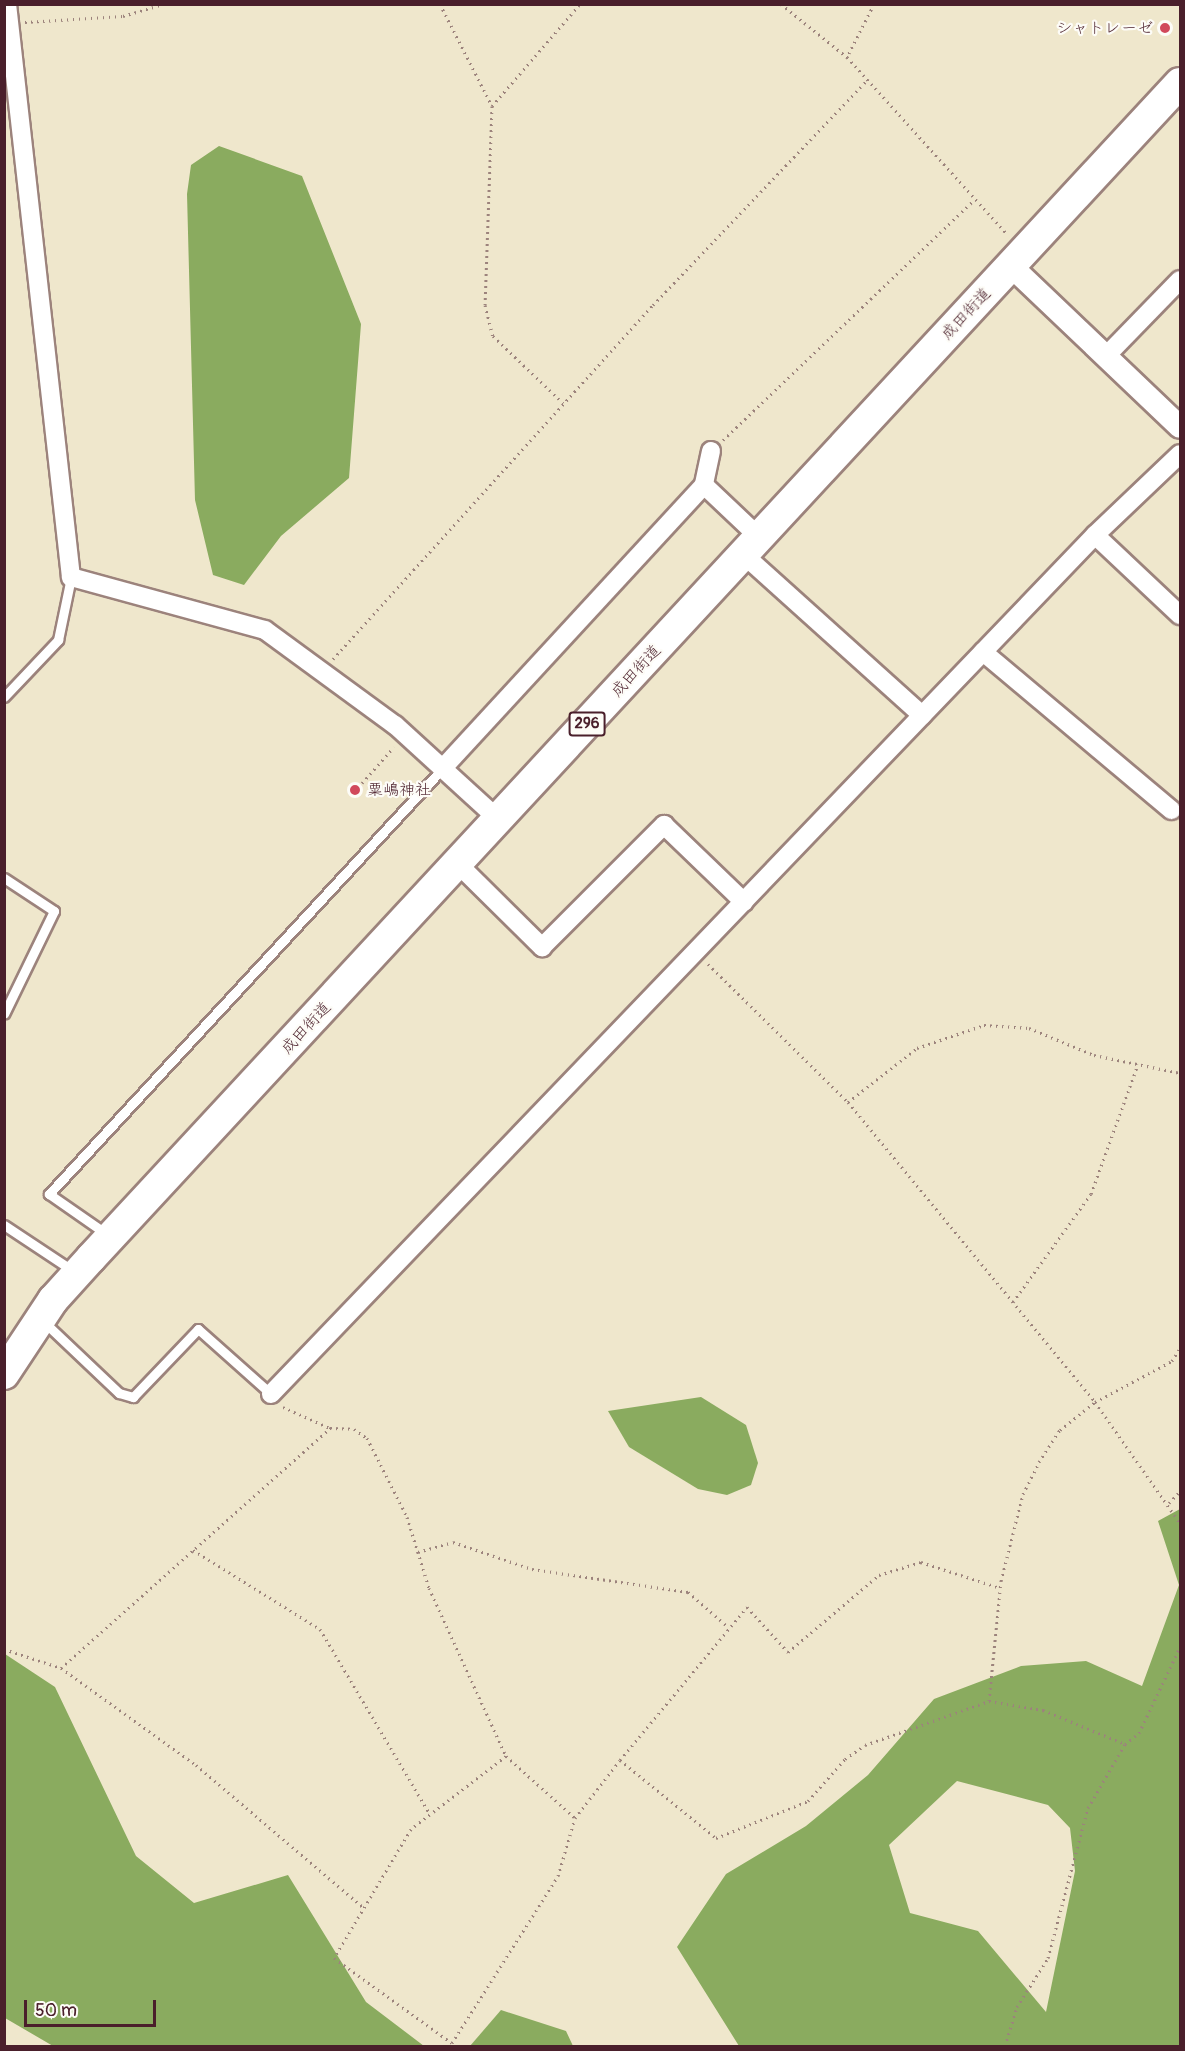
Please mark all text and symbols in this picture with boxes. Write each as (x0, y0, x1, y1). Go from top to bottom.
place label: シャトレーゼ (1056, 18, 1153, 38)
marker: シャトレーゼ (1158, 21, 1172, 35)
street label: 成田街道 (937, 284, 995, 344)
street label: 成田街道 (607, 641, 665, 701)
road number: 296 (568, 712, 606, 736)
place label: 粟嶋神社 (367, 780, 431, 800)
marker: 粟嶋神社 (348, 783, 362, 797)
street label: 成田街道 (277, 998, 335, 1058)
scale bar (27, 1988, 159, 2026)
text: 50 m (35, 1999, 77, 2022)

